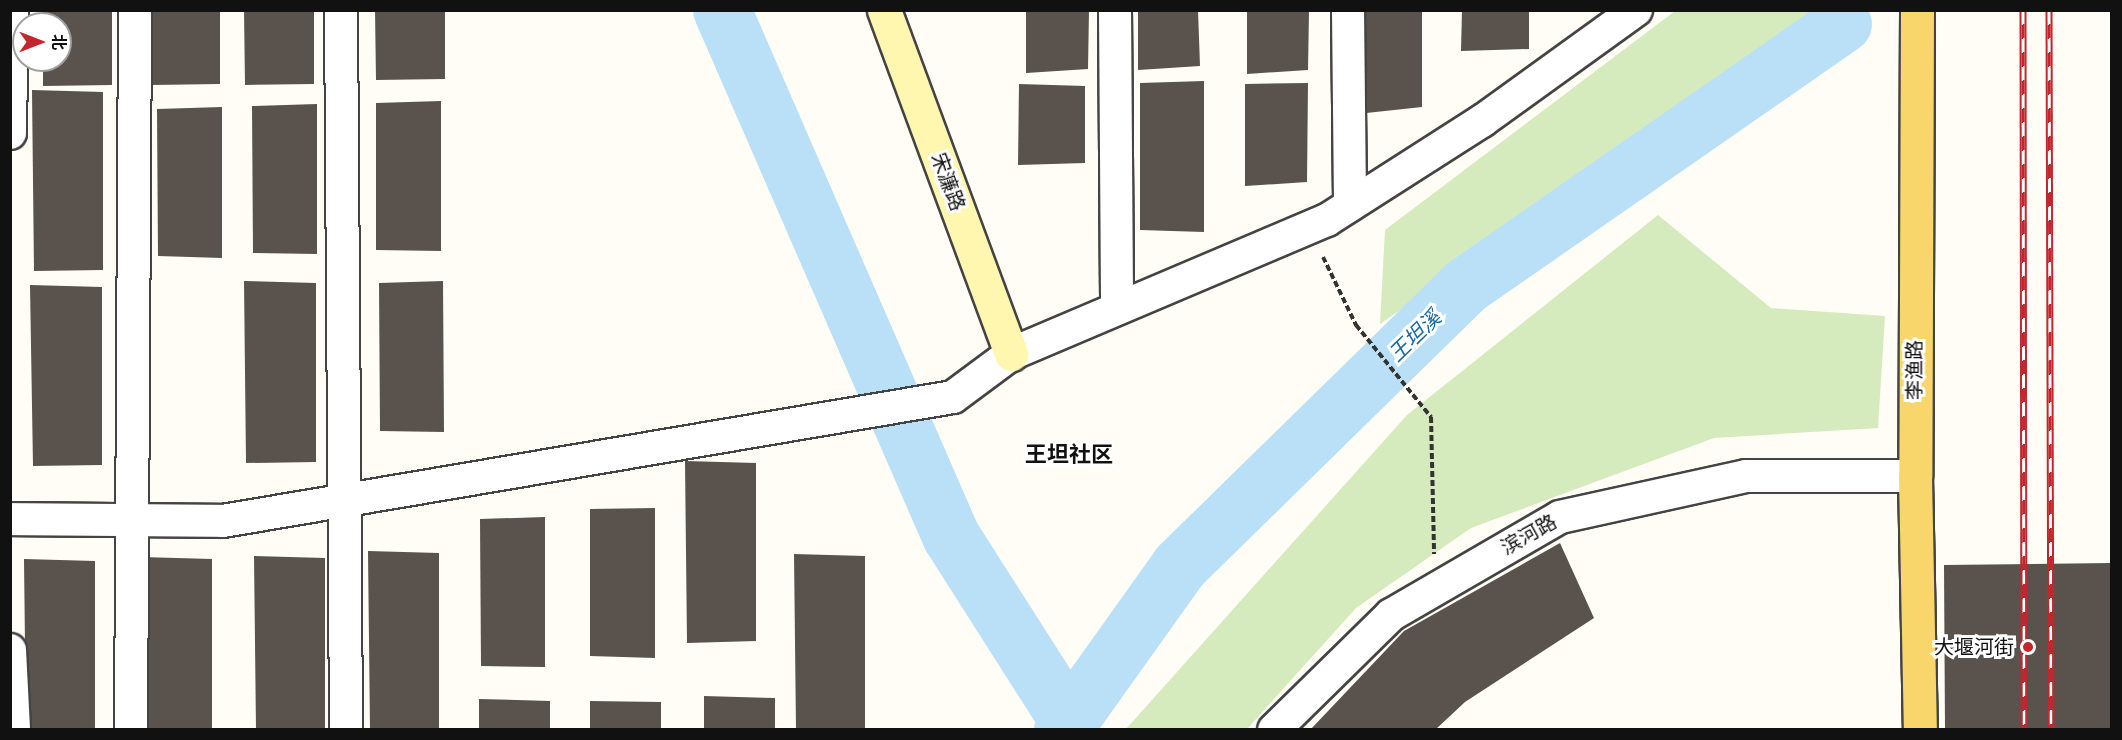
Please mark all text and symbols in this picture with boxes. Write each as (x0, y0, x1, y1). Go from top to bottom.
north arrow (12, 12, 72, 72)
text: 北 (50, 34, 67, 50)
street label: 宋濂路 (926, 150, 970, 214)
water label: 王坦溪 (1384, 305, 1446, 367)
street label: 李渔路 (1903, 340, 1927, 400)
district label: 王坦社区 (1025, 442, 1113, 468)
street label: 滨河路 (1497, 510, 1561, 560)
place label: 大堰河街 (1934, 635, 2014, 659)
marker: 大堰河街 (2019, 638, 2037, 656)

